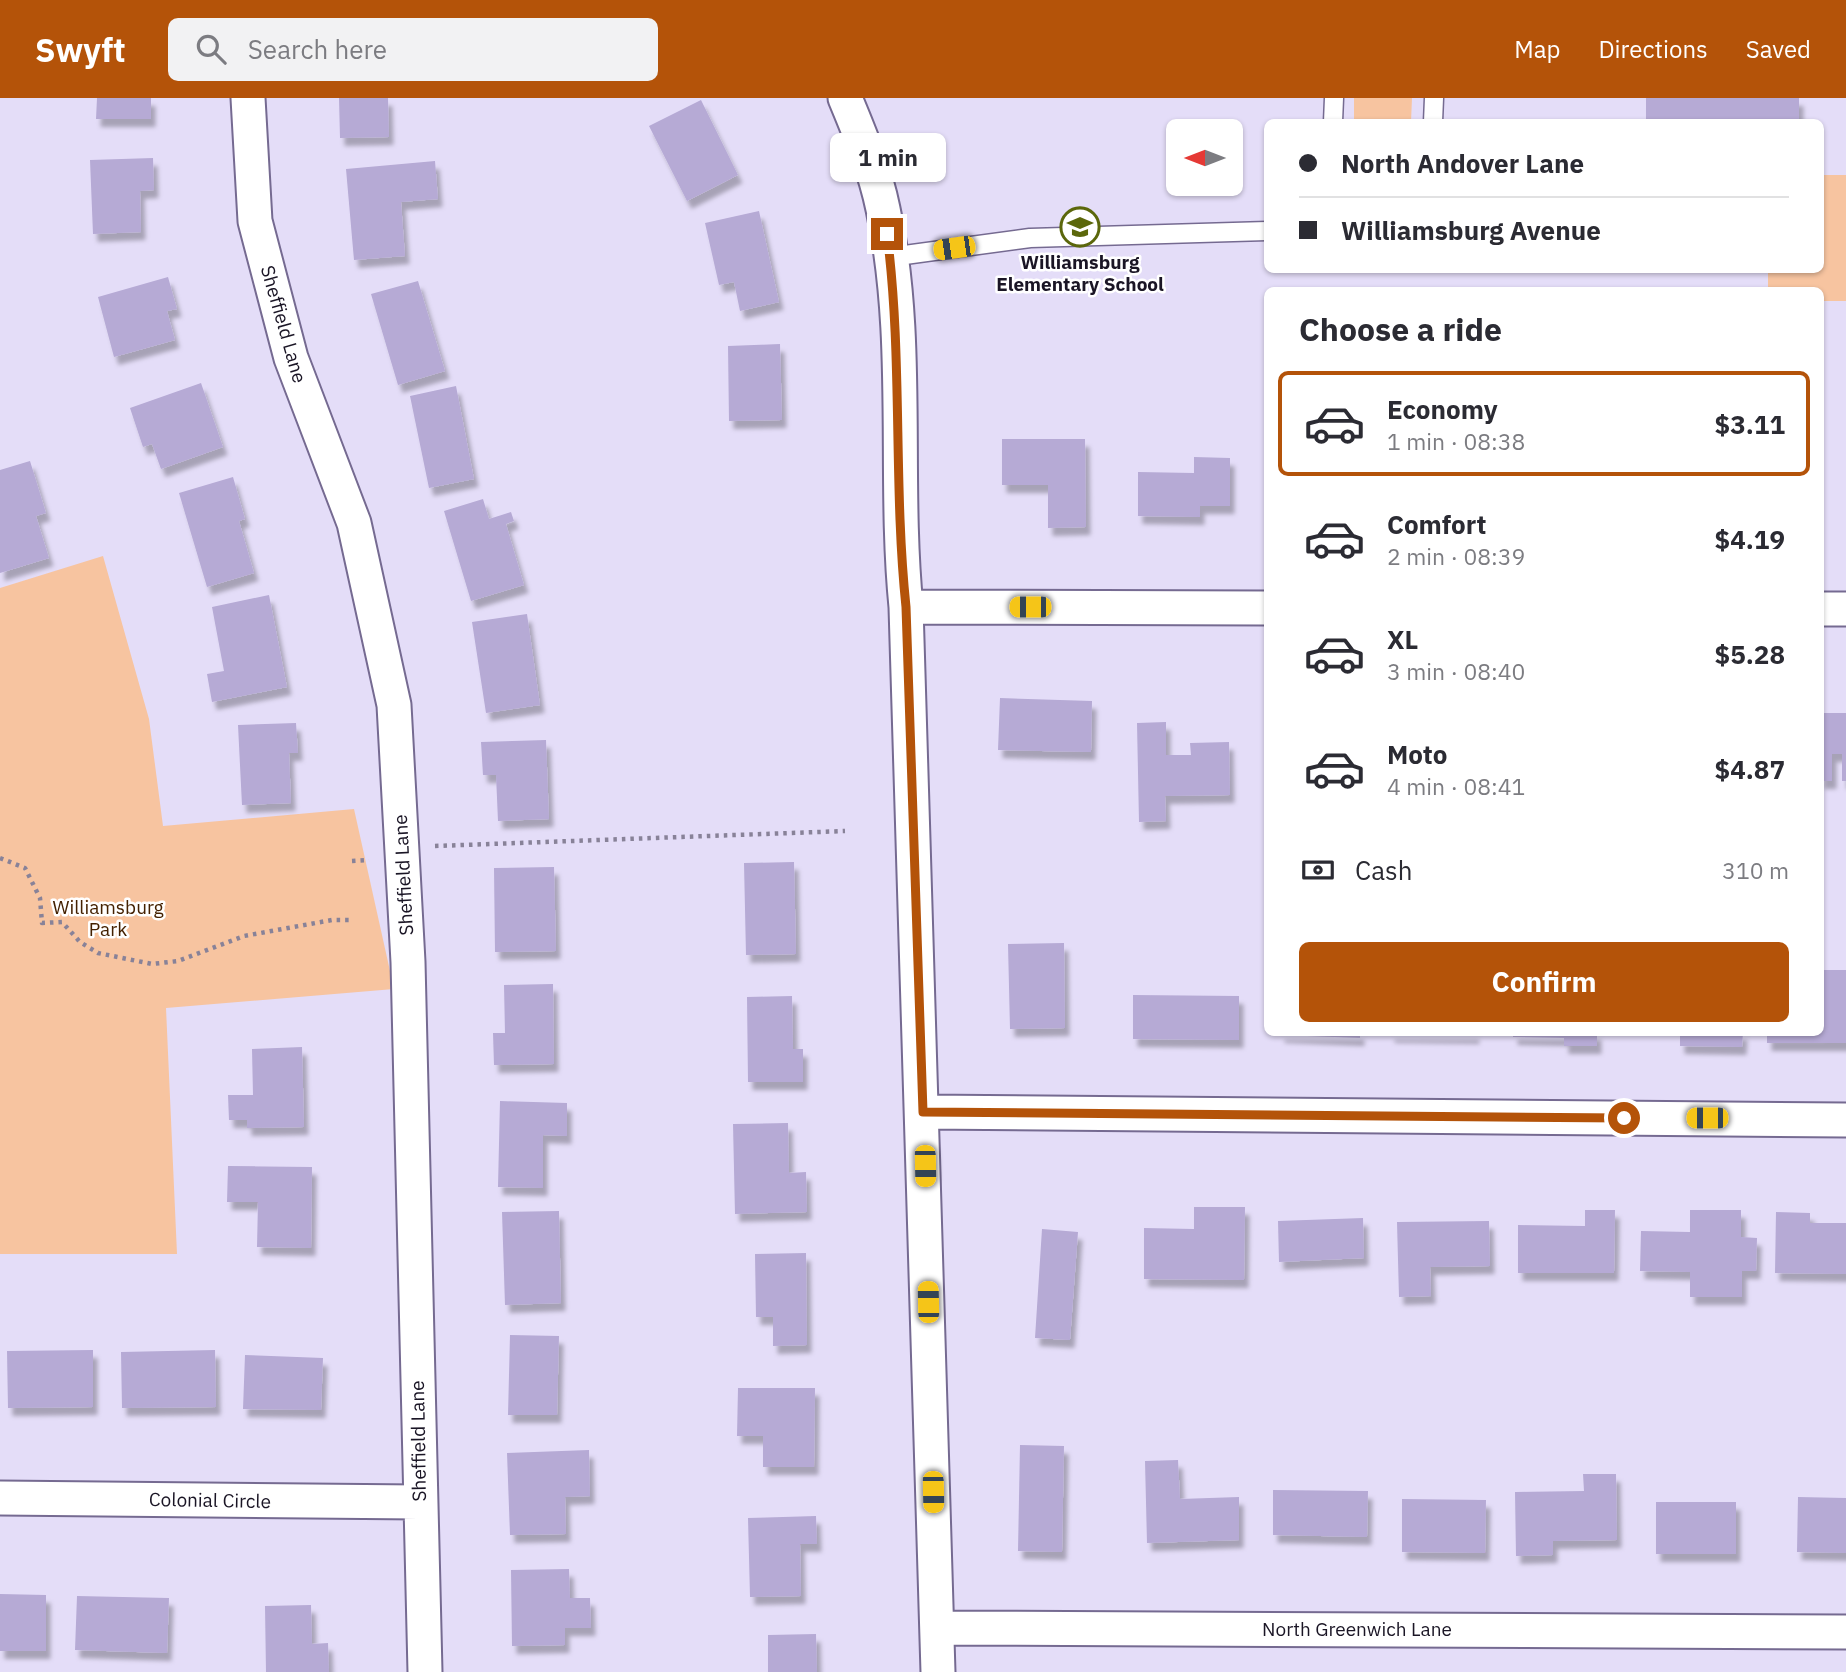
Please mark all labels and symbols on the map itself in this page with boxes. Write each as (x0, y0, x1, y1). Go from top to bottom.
north arrow (1166, 119, 1242, 196)
callout: 1 min (829, 132, 945, 181)
school or university icon: Williamsburg Elementary School (1059, 206, 1101, 248)
route end (871, 218, 903, 250)
car (932, 235, 977, 261)
place label: Williamsburg Elementary School (996, 250, 1164, 296)
street label: Sheffield Lane (256, 262, 312, 386)
car (1010, 597, 1052, 618)
street label: Sheffield Lane (388, 814, 418, 936)
park label: Williamsburg Park (52, 895, 164, 941)
route start (1608, 1102, 1640, 1134)
car (1687, 1108, 1729, 1129)
car (915, 1145, 936, 1187)
car (918, 1281, 939, 1323)
street label: Sheffield Lane (405, 1380, 431, 1502)
car (923, 1471, 944, 1513)
street label: Colonial Circle (149, 1487, 271, 1513)
street label: North Greenwich Lane (1262, 1617, 1452, 1641)

